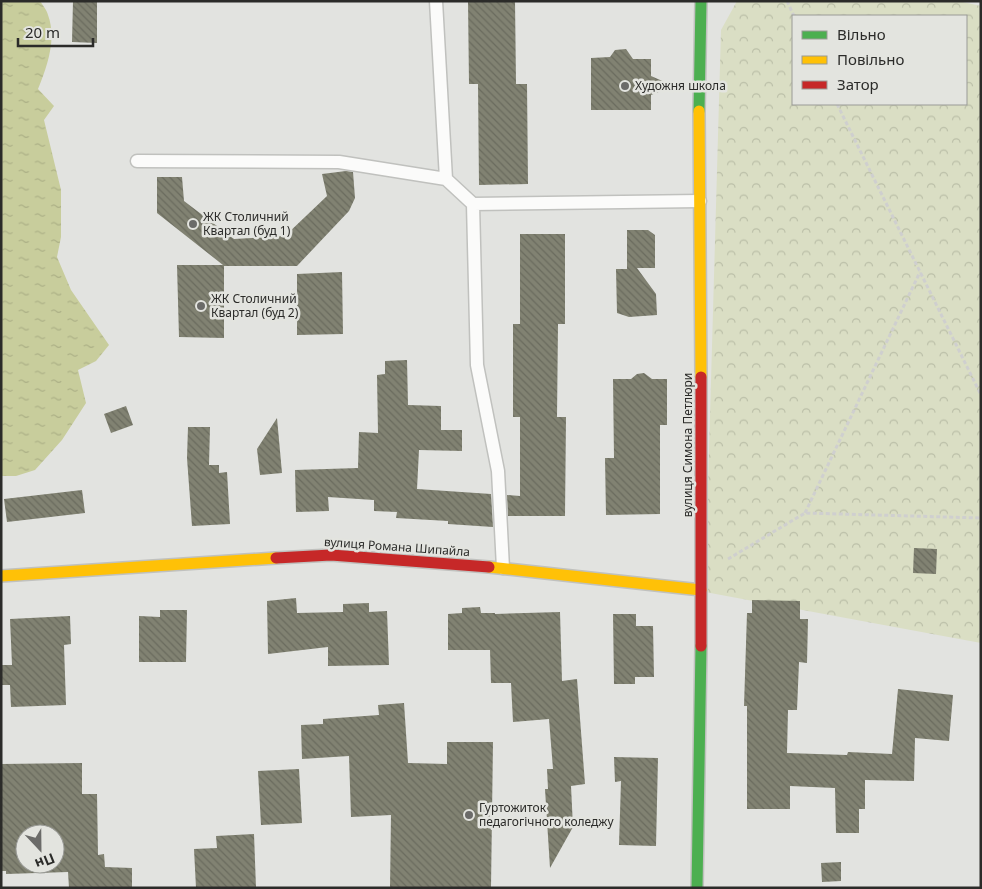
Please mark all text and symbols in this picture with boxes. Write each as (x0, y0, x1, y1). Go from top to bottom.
scale bar (18, 15, 92, 47)
legend (792, 15, 967, 105)
text: 20 m (25, 22, 60, 42)
text: Вільно (837, 24, 886, 44)
text: Повільно (837, 49, 904, 69)
text: Затор (837, 74, 879, 94)
place label: Художня школа (635, 77, 726, 94)
marker: Художня школа (619, 80, 631, 92)
place label: ЖК Столичний Квартал (буд 1) (203, 208, 291, 239)
marker: ЖК Столичний Квартал (буд 1) (187, 218, 199, 230)
place label: ЖК Столичний Квартал (буд 2) (211, 290, 299, 321)
marker: ЖК Столичний Квартал (буд 2) (195, 300, 207, 312)
street label: вулиця Симона Петлюри (679, 373, 696, 517)
street label: вулиця Романа Шипайла (323, 533, 471, 560)
place label: Гуртожиток педагогічного коледжу (479, 799, 614, 830)
marker: Гуртожиток педагогічного коледжу (463, 809, 475, 821)
north arrow (15, 824, 65, 874)
text: Пн (32, 849, 58, 874)

